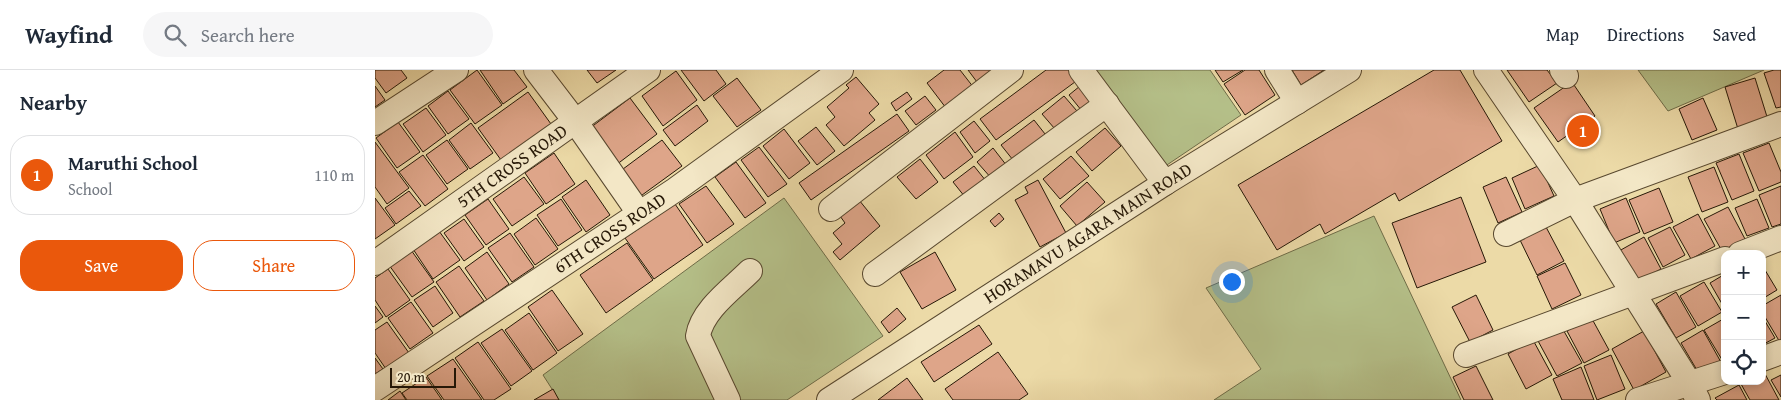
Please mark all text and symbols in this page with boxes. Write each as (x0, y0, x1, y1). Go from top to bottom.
search box (143, 12, 493, 57)
text: Wayfind (25, 17, 113, 52)
icon: search (161, 21, 189, 49)
text: Search here (201, 21, 295, 49)
text: Map (1546, 21, 1579, 48)
text: Directions (1607, 21, 1684, 48)
text: Saved (1712, 21, 1756, 48)
text: Nearby (20, 87, 87, 118)
pin: 1 (1567, 112, 1599, 150)
street label: 5TH CROSS ROAD (451, 117, 573, 214)
text: Maruthi School (68, 149, 198, 177)
street label: HORAMAVU AGARA MAIN ROAD (978, 156, 1197, 310)
text: 1 (33, 163, 41, 187)
text: 110 m (314, 163, 354, 187)
text: School (68, 177, 112, 201)
street label: 6TH CROSS ROAD (548, 185, 671, 280)
button: Save (20, 240, 183, 291)
button: Share (193, 240, 355, 291)
map controls (1721, 250, 1766, 385)
button: + (1721, 250, 1766, 295)
your location (1219, 269, 1245, 295)
button: − (1721, 295, 1766, 340)
button: locate (1721, 340, 1766, 385)
scale bar (390, 365, 456, 388)
text: 20 m (397, 367, 425, 387)

